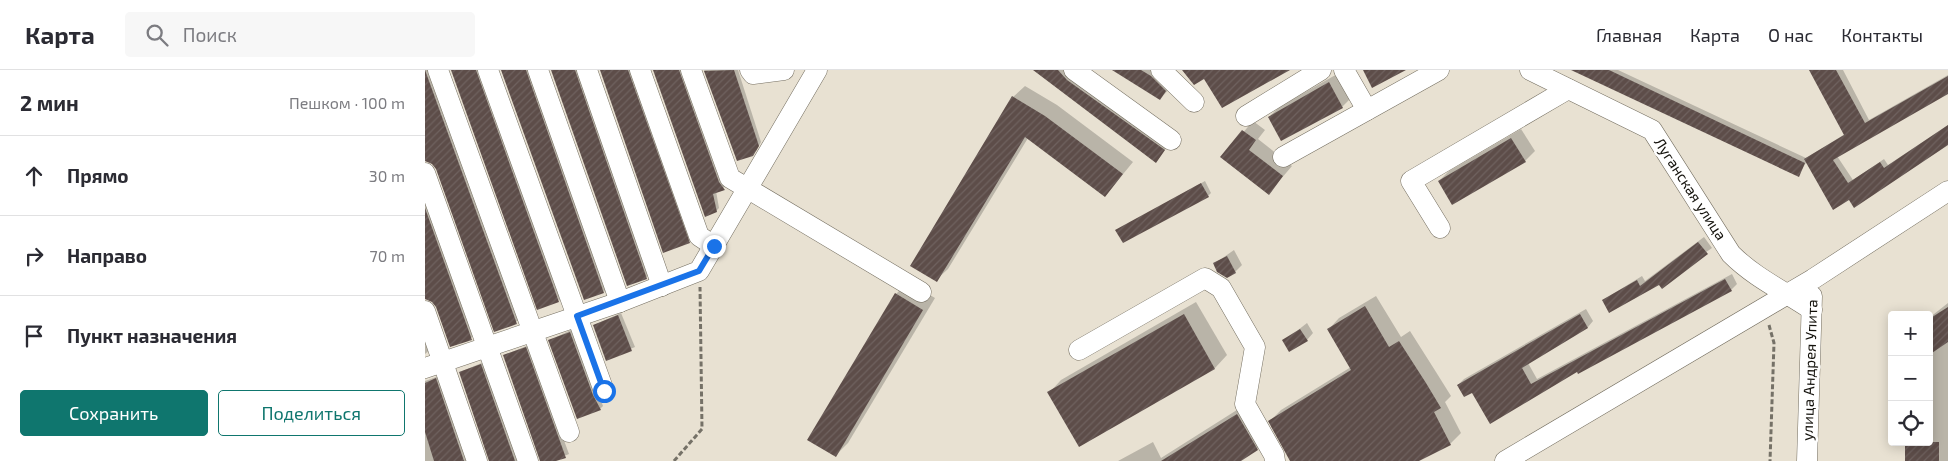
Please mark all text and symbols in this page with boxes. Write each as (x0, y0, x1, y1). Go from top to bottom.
search box (125, 12, 475, 57)
text: Карта (25, 20, 95, 49)
icon: search (143, 21, 171, 49)
text: Поиск (183, 23, 237, 46)
text: Главная (1596, 24, 1662, 46)
text: Карта (1690, 24, 1740, 46)
text: О нас (1768, 24, 1813, 46)
text: Контакты (1841, 24, 1923, 46)
text: 2 мин (20, 90, 79, 115)
text: Пешком · 100 m (289, 93, 405, 112)
street label: Луганская улица (1650, 134, 1731, 244)
icon: ahead (20, 162, 48, 190)
text: Прямо (67, 164, 129, 187)
text: 30 m (369, 166, 405, 185)
route end (703, 235, 726, 258)
icon: right (20, 242, 48, 270)
text: Направо (67, 244, 147, 267)
text: 70 m (370, 246, 405, 265)
street label: улица Андрея Упита (1798, 299, 1821, 441)
map controls (1888, 311, 1933, 446)
button: + (1888, 311, 1933, 356)
icon: arrive (20, 322, 48, 350)
text: Пункт назначения (67, 324, 237, 347)
button: − (1888, 356, 1933, 401)
route start (593, 380, 616, 403)
button: Сохранить (20, 390, 208, 436)
button: Поделиться (218, 390, 405, 436)
button: locate (1888, 401, 1933, 446)

